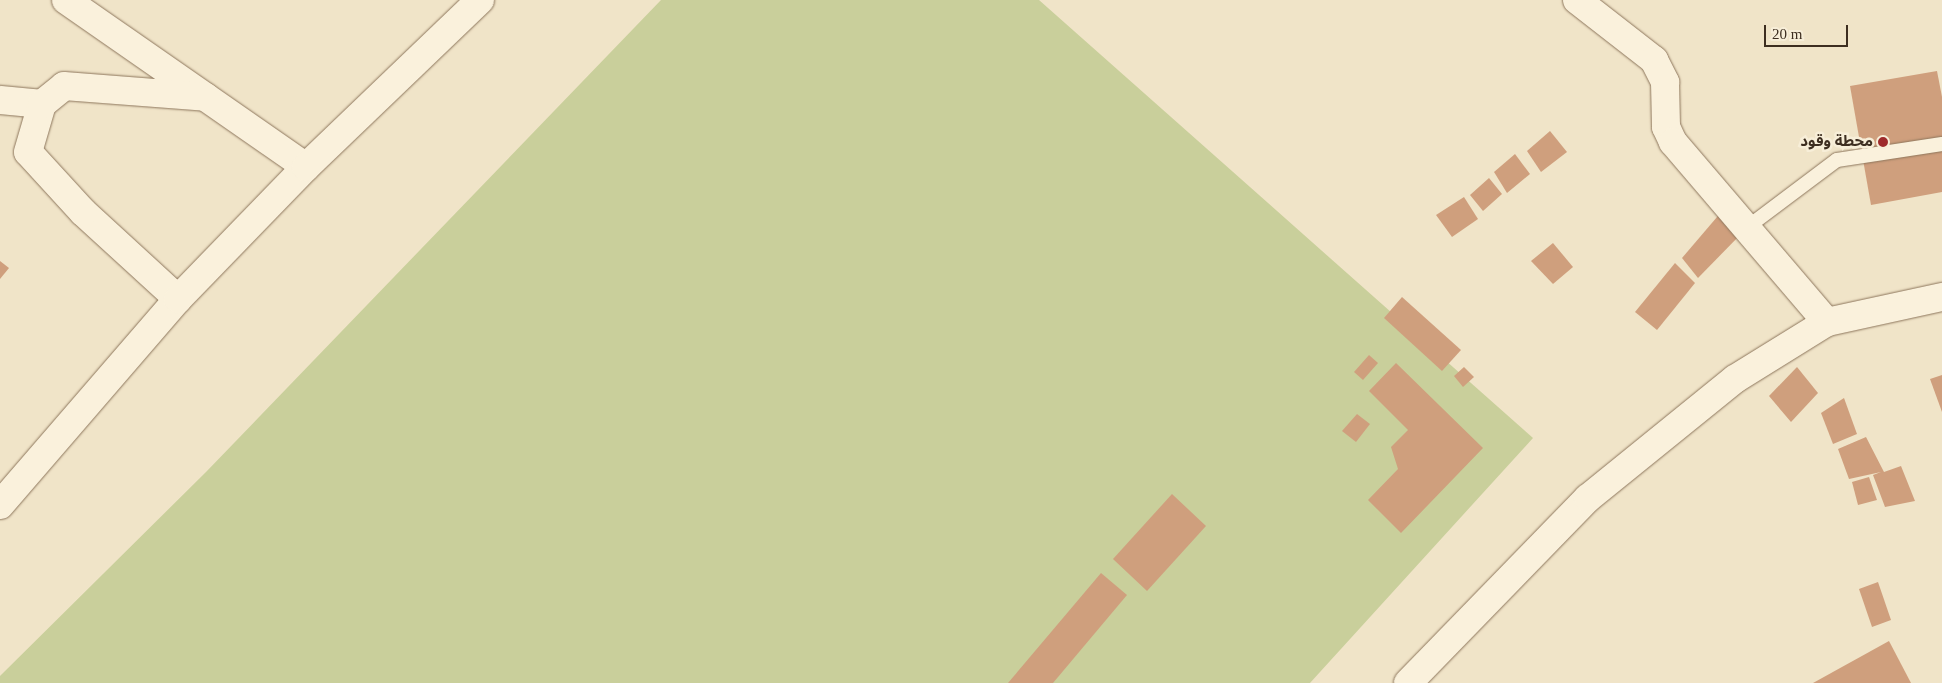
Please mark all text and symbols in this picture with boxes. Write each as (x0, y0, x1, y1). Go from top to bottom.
scale bar (1767, 15, 1851, 47)
text: 20 m (1772, 26, 1802, 42)
place label: محطة وقود (1800, 133, 1873, 151)
marker: محطة وقود (1877, 136, 1889, 148)

